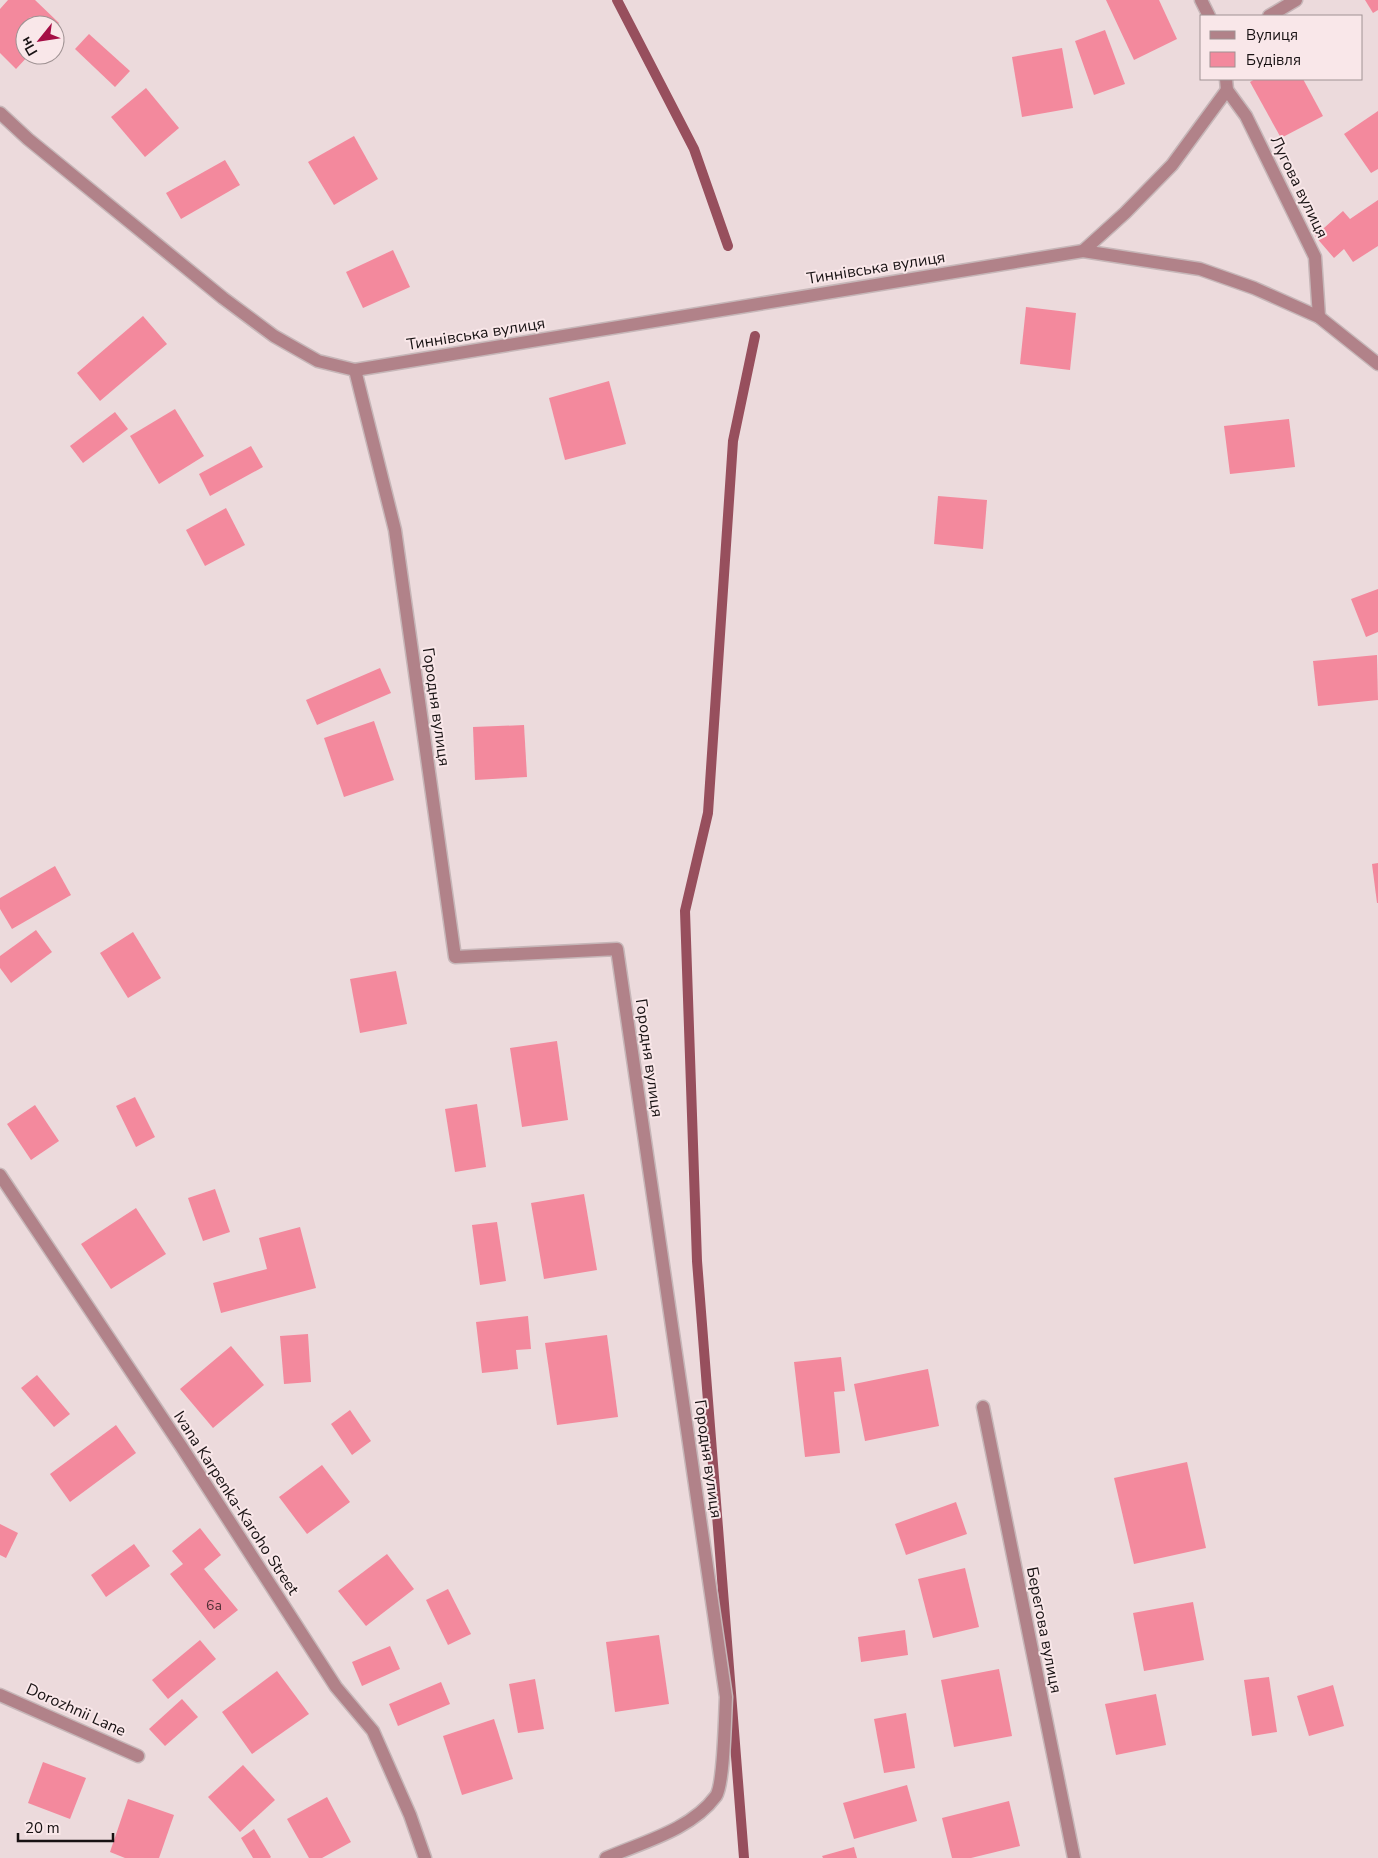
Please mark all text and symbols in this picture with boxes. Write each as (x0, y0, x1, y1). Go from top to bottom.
north arrow (15, 15, 65, 65)
legend (1200, 15, 1363, 80)
text: Вулиця (1246, 25, 1298, 45)
text: Пн (16, 33, 42, 59)
text: Будівля (1246, 50, 1301, 70)
street label: Лугова вулиця (1265, 132, 1333, 242)
street label: Тиннівська вулиця (805, 246, 947, 290)
street label: Тиннівська вулиця (405, 312, 547, 356)
street label: Городня вулиця (417, 646, 455, 768)
street label: Городня вулиця (630, 997, 668, 1119)
street label: Городня вулиця (689, 1398, 727, 1520)
street label: Ivana Karpenka-Karoho Street (168, 1407, 304, 1600)
street label: Берегова вулиця (1021, 1565, 1067, 1695)
house number: 6а (206, 1596, 222, 1615)
street label: Dorozhnii Lane (23, 1678, 129, 1742)
scale bar (18, 1810, 112, 1842)
text: 20 m (25, 1818, 60, 1838)

